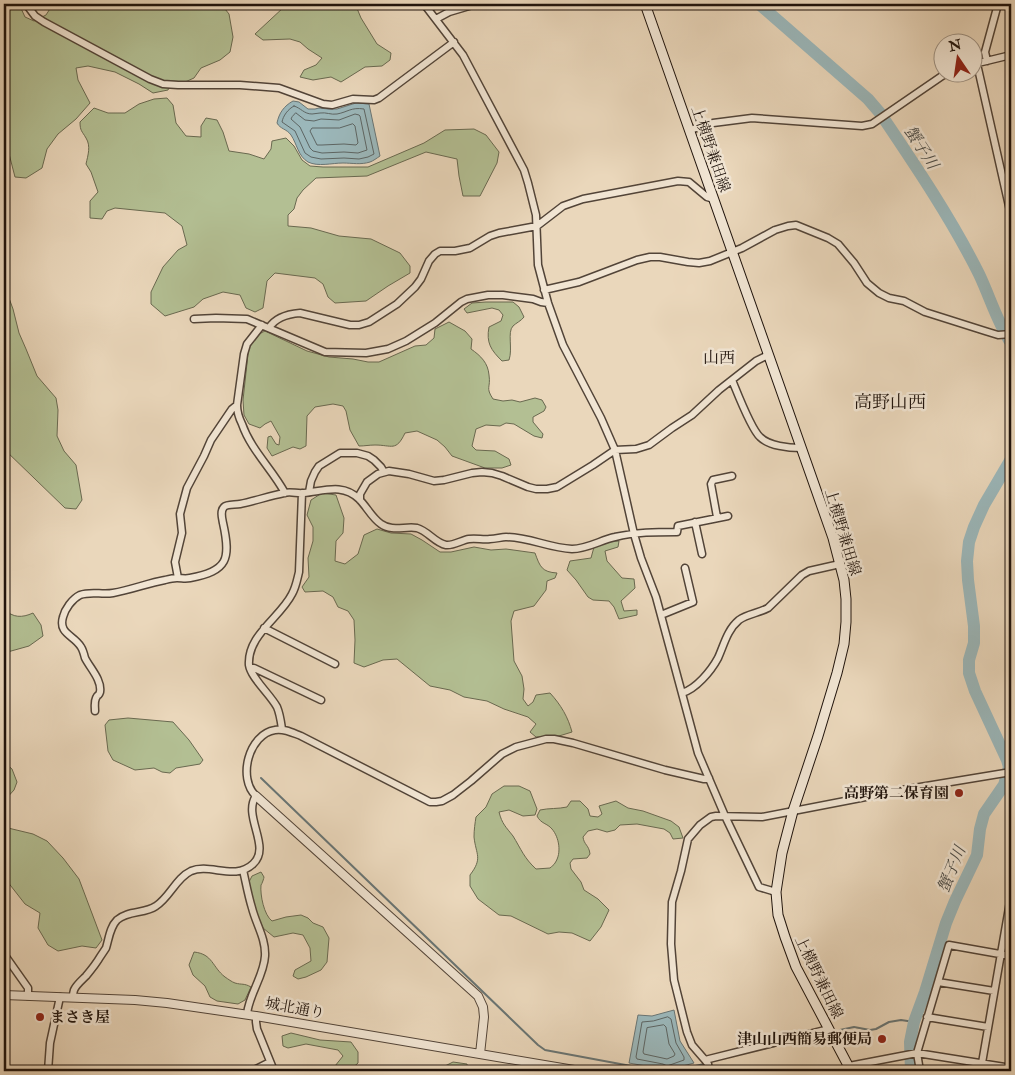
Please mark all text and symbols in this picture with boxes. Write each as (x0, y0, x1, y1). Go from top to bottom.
north arrow (932, 32, 982, 82)
text: N (946, 36, 964, 56)
street label: 上横野兼田線 (687, 104, 734, 195)
water label: 蟹子川 (900, 122, 944, 175)
district label: 山西 (703, 348, 735, 368)
district label: 高野山西 (854, 391, 926, 414)
street label: 上横野兼田線 (820, 486, 865, 578)
place label: 高野第二保育園 (844, 784, 949, 803)
marker: 高野第二保育園 (953, 787, 965, 799)
water label: 蟹子川 (934, 842, 971, 895)
street label: 上横野兼田線 (790, 933, 847, 1022)
street label: 城北通り (264, 994, 326, 1023)
place label: まさき屋 (50, 1008, 110, 1027)
marker: まさき屋 (34, 1011, 46, 1023)
place label: 津山山西簡易郵便局 (737, 1030, 872, 1049)
marker: 津山山西簡易郵便局 (876, 1033, 888, 1045)

